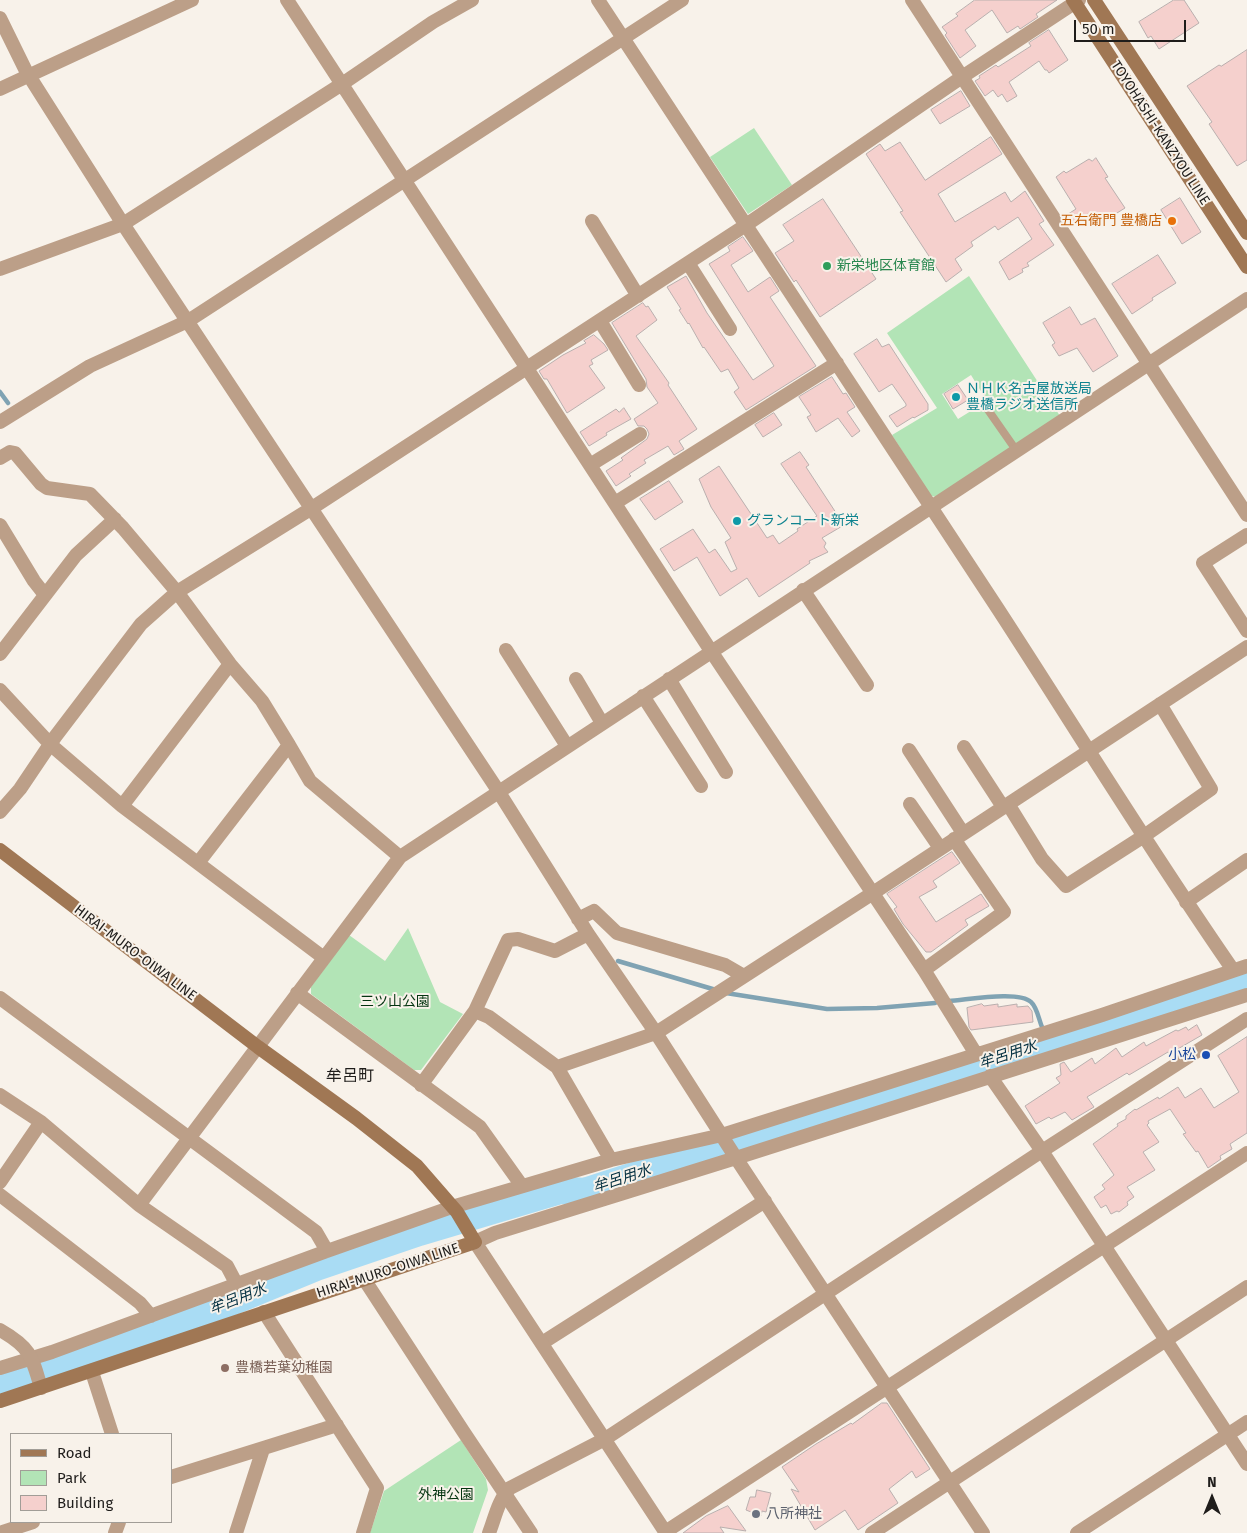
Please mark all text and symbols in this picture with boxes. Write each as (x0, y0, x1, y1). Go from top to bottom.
scale bar (1077, 10, 1190, 42)
text: 50 m (1082, 20, 1115, 38)
street label: TOYOHASHI-KANZYOU LINE (1107, 58, 1213, 208)
place label: 五右衛門 豊橋店 (1060, 213, 1162, 229)
marker: 五右衛門 豊橋店 (1166, 215, 1178, 227)
place label: 新栄地区体育館 (837, 258, 935, 274)
marker: 新栄地区体育館 (821, 260, 833, 272)
place label: ＮＨＫ名古屋放送局 豊橋ラジオ送信所 (966, 381, 1092, 414)
marker: ＮＨＫ名古屋放送局 豊橋ラジオ送信所 (950, 391, 962, 403)
place label: グランコート新栄 (747, 513, 859, 529)
marker: グランコート新栄 (731, 515, 743, 527)
street label: HIRAI-MURO-OIWA LINE (70, 901, 200, 1005)
park label: 三ツ山公園 (360, 994, 430, 1010)
water label: 牟呂用水 (977, 1037, 1039, 1073)
place label: 小松 (1168, 1047, 1196, 1063)
marker: 小松 (1200, 1049, 1212, 1061)
district label: 牟呂町 (326, 1067, 374, 1087)
water label: 牟呂用水 (591, 1161, 653, 1197)
street label: HIRAI-MURO-OIWA LINE (315, 1240, 461, 1302)
water label: 牟呂用水 (207, 1279, 269, 1319)
place label: 豊橋若葉幼稚園 (235, 1360, 333, 1376)
marker: 豊橋若葉幼稚園 (219, 1362, 231, 1374)
legend (10, 1433, 172, 1523)
text: Road (57, 1444, 92, 1462)
text: Park (57, 1469, 87, 1487)
north arrow (1187, 1473, 1237, 1523)
text: N (1207, 1474, 1217, 1491)
park label: 外神公園 (418, 1487, 474, 1503)
text: Building (57, 1494, 113, 1512)
place label: 八所神社 (766, 1506, 822, 1522)
marker: 八所神社 (750, 1508, 762, 1520)

